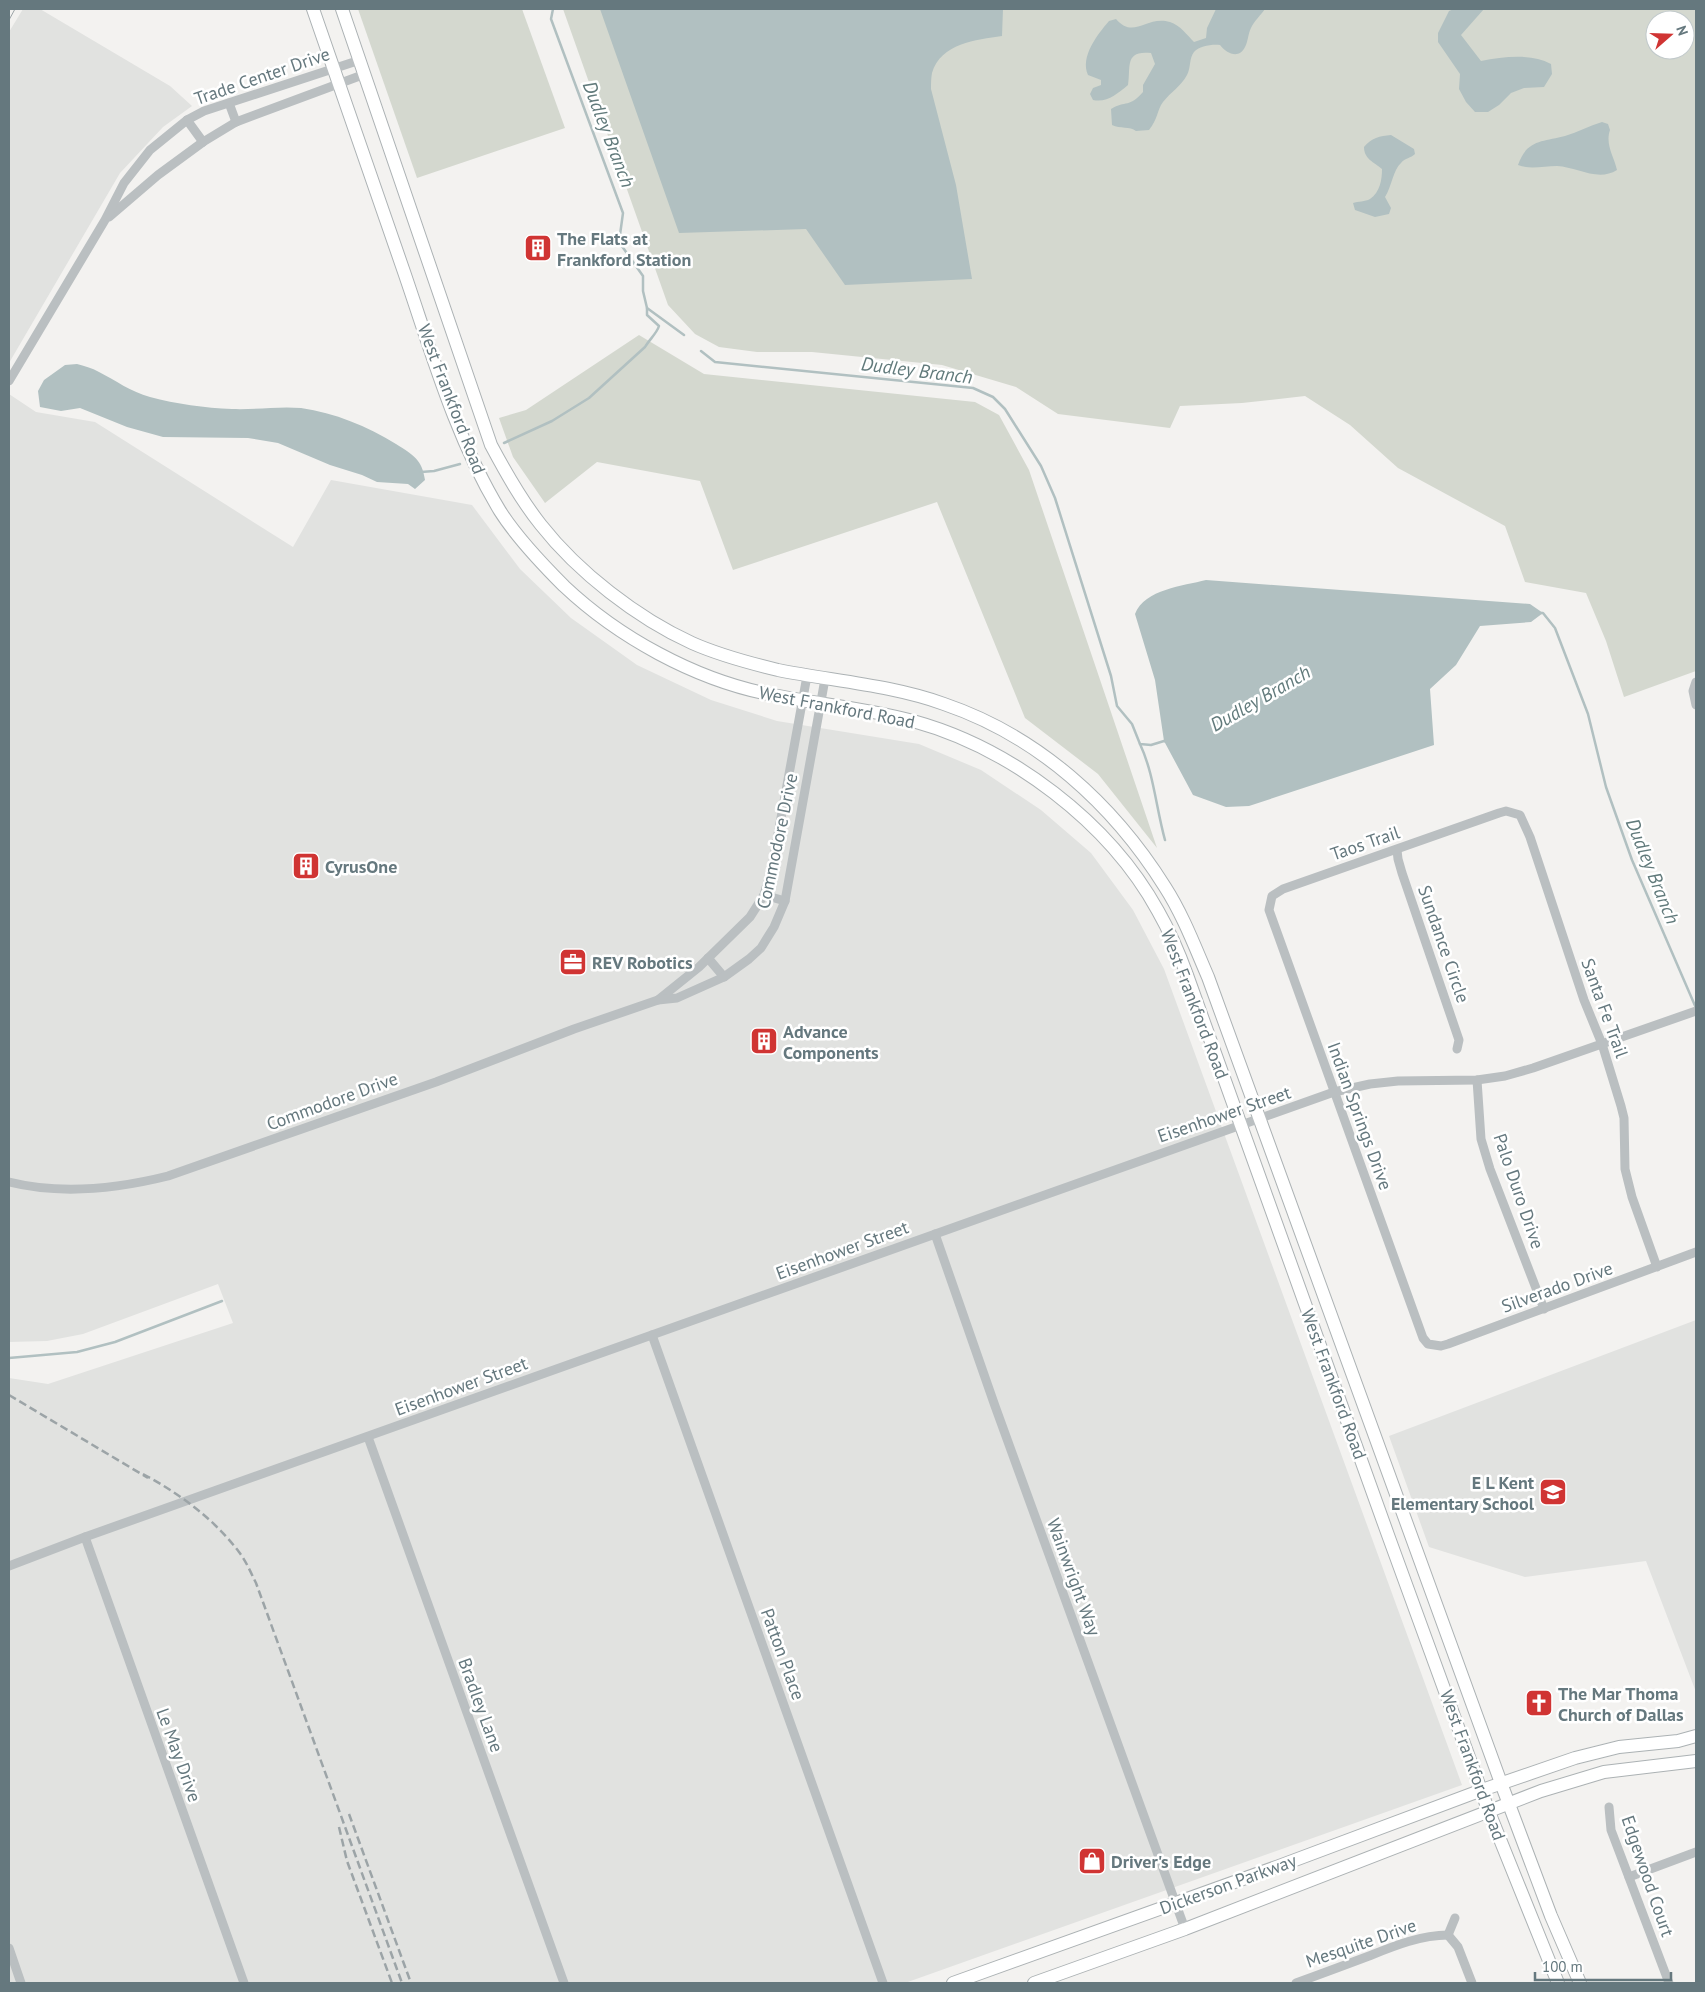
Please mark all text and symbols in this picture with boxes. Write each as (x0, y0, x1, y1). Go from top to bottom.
north arrow (1645, 10, 1695, 60)
text: N (1672, 23, 1692, 38)
street label: Trade Center Drive (191, 42, 333, 110)
water label: Dudley Branch (578, 77, 640, 191)
place label: The Flats at Frankford Station (557, 227, 691, 271)
building icon: The Flats at Frankford Station (523, 233, 553, 263)
street label: West Frankford Road (413, 321, 491, 477)
water label: Dudley Branch (860, 351, 974, 389)
water label: Dudley Branch (1205, 660, 1315, 736)
street label: West Frankford Road (757, 681, 917, 733)
street label: Commodore Drive (751, 771, 803, 911)
water label: Dudley Branch (1621, 815, 1685, 927)
street label: Taos Trail (1327, 820, 1403, 866)
building icon: CyrusOne (291, 851, 321, 881)
place label: CyrusOne (325, 855, 397, 878)
street label: Sundance Circle (1413, 882, 1475, 1006)
street label: West Frankford Road (1156, 926, 1234, 1082)
office icon: REV Robotics (558, 947, 588, 977)
place label: REV Robotics (592, 951, 693, 974)
street label: Santa Fe Trail (1576, 955, 1634, 1062)
place label: Advance Components (783, 1020, 879, 1064)
building icon: Advance Components (749, 1026, 779, 1056)
street label: Indian Springs Drive (1323, 1039, 1397, 1193)
street label: Commodore Drive (263, 1067, 401, 1135)
street label: Eisenhower Street (1154, 1080, 1294, 1148)
street label: Palo Duro Drive (1489, 1130, 1549, 1252)
street label: Eisenhower Street (773, 1215, 911, 1285)
street label: Silverado Drive (1498, 1256, 1616, 1318)
street label: West Frankford Road (1296, 1306, 1372, 1462)
street label: Eisenhower Street (392, 1351, 530, 1421)
place label: E L Kent Elementary School (1391, 1471, 1535, 1515)
school or university icon: E L Kent Elementary School (1538, 1477, 1568, 1507)
street label: Wainwright Way (1042, 1515, 1106, 1640)
street label: Patton Place (756, 1605, 810, 1703)
street label: Bradley Lane (453, 1655, 509, 1755)
place label: The Mar Thoma Church of Dallas (1558, 1682, 1684, 1726)
street label: West Frankford Road (1435, 1687, 1511, 1843)
church icon: The Mar Thoma Church of Dallas (1524, 1688, 1554, 1718)
street label: Le May Drive (151, 1705, 207, 1805)
street label: Edgewood Court (1617, 1812, 1679, 1940)
shop icon: Driver's Edge (1077, 1846, 1107, 1876)
street label: Dickerson Parkway (1156, 1848, 1300, 1919)
place label: Driver's Edge (1111, 1850, 1211, 1873)
street label: Mesquite Drive (1303, 1913, 1419, 1973)
scale bar (1535, 1950, 1671, 1982)
text: 100 m (1542, 1957, 1583, 1976)

